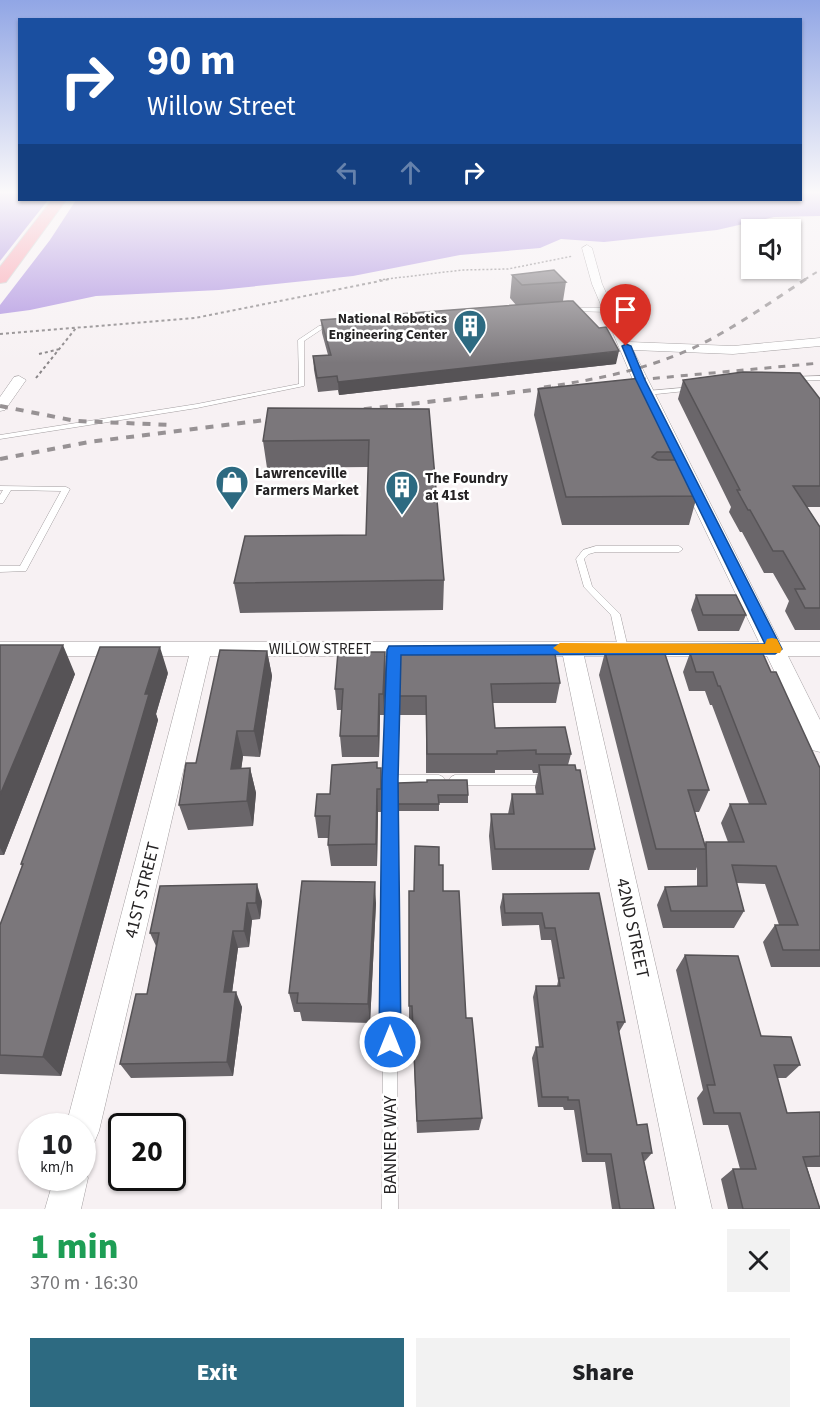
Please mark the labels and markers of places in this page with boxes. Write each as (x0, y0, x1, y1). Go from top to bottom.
pin (600, 284, 651, 346)
building icon: National Robotics Engineering Center (452, 308, 488, 355)
place label: National Robotics Engineering Center (328, 309, 447, 345)
place label: Lawrenceville Farmers Market (255, 463, 359, 501)
shop icon: Lawrenceville Farmers Market (214, 464, 250, 511)
place label: The Foundry at 41st (425, 468, 508, 506)
building icon: The Foundry at 41st (384, 469, 420, 516)

